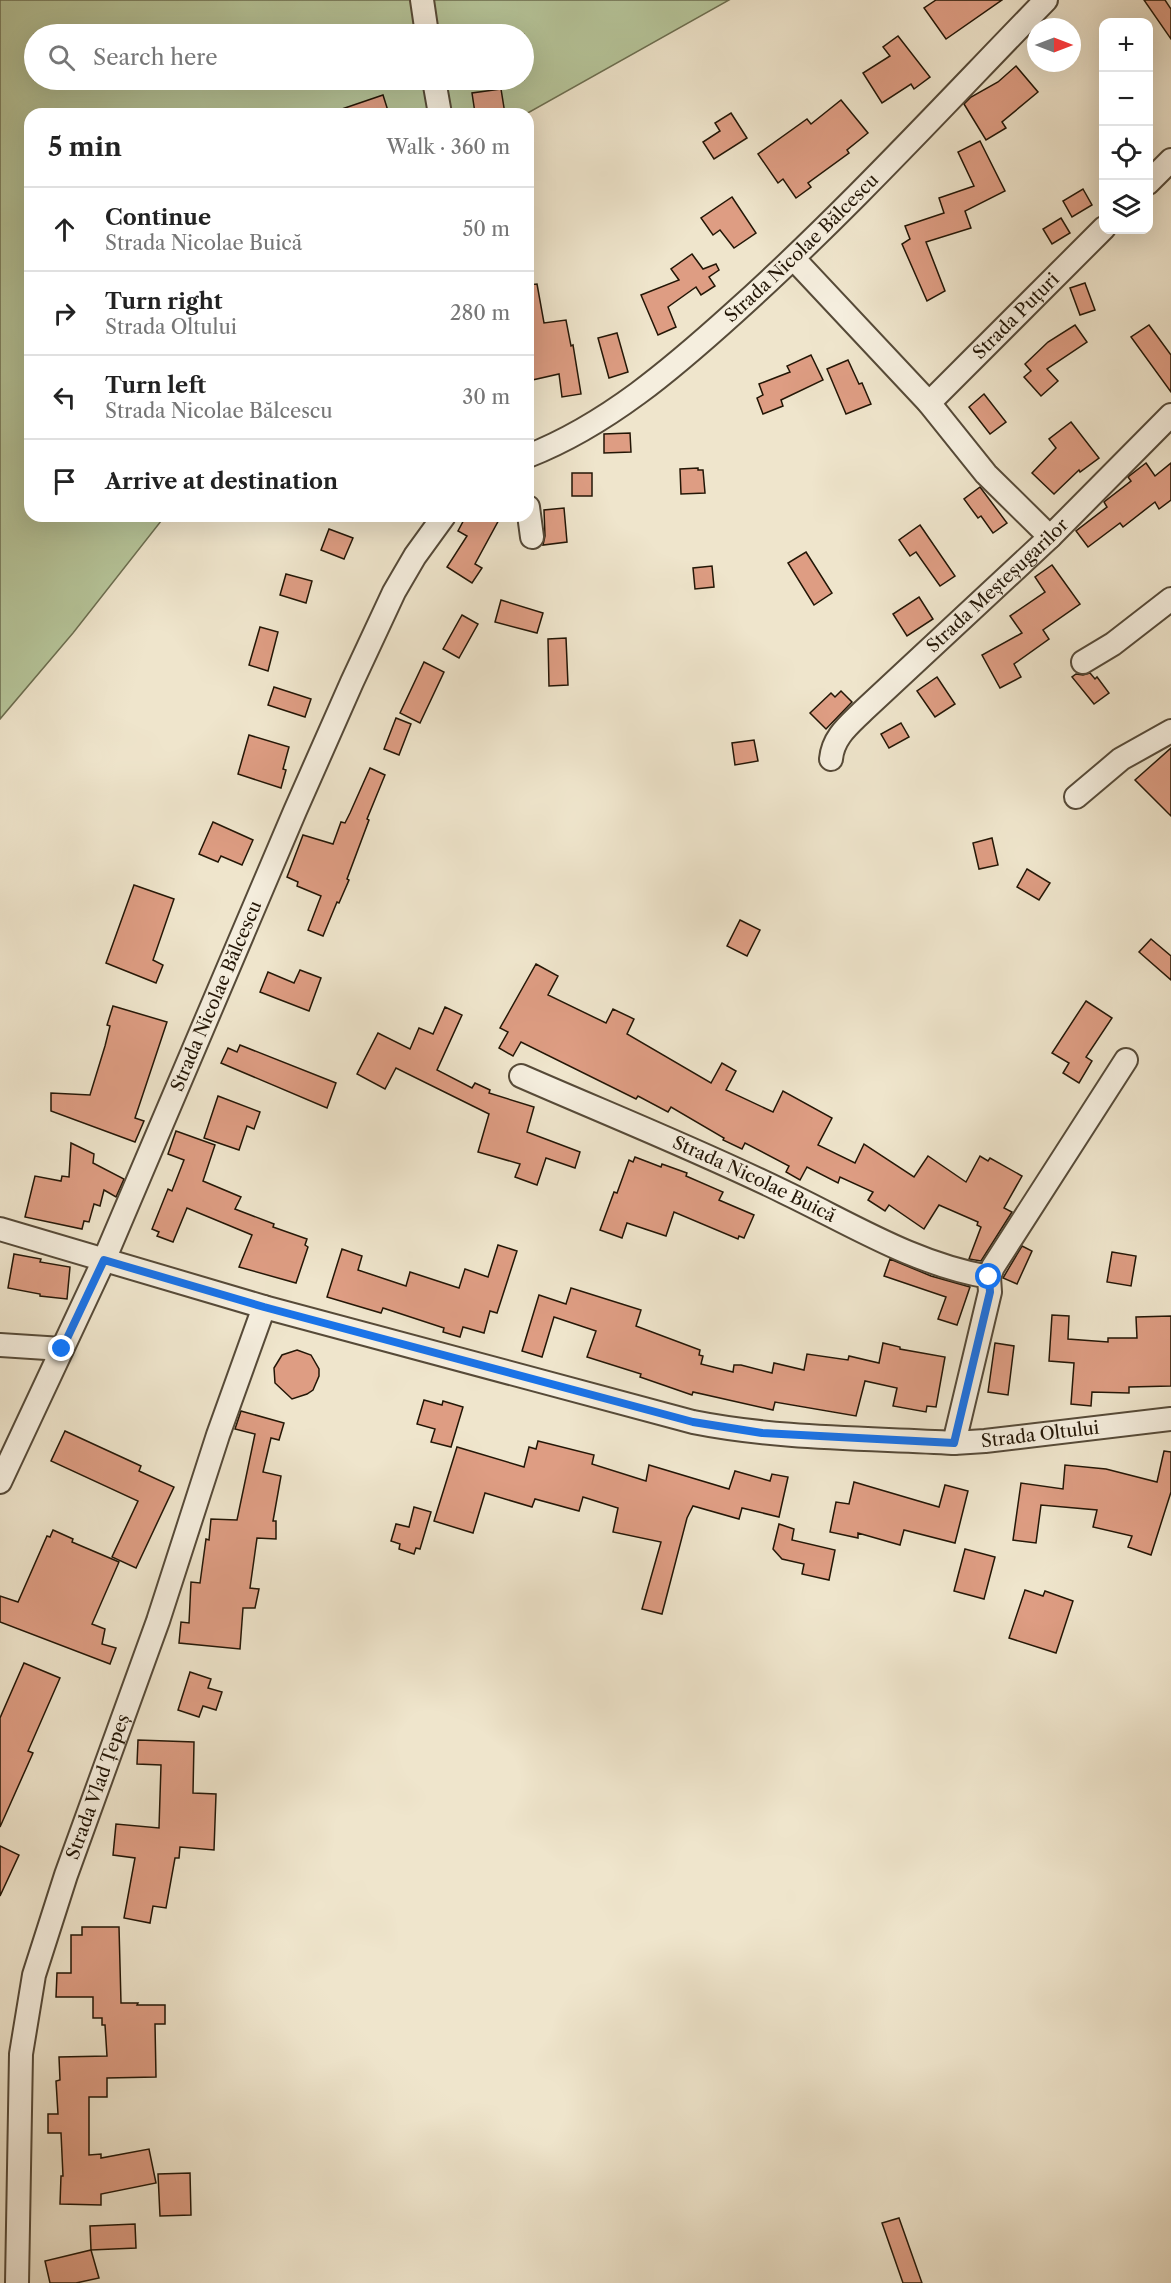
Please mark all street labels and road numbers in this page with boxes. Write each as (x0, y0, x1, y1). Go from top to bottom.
street label: Strada Nicolae Bălcescu (720, 169, 883, 327)
street label: Strada Puțuri (968, 268, 1064, 364)
street label: Strada Meșteșugarilor (922, 514, 1073, 657)
street label: Strada Nicolae Bălcescu (166, 897, 267, 1095)
street label: Strada Nicolae Buică (669, 1131, 840, 1227)
street label: Strada Oltului (980, 1417, 1101, 1452)
street label: Strada Vlad Țepeș (62, 1711, 134, 1862)

